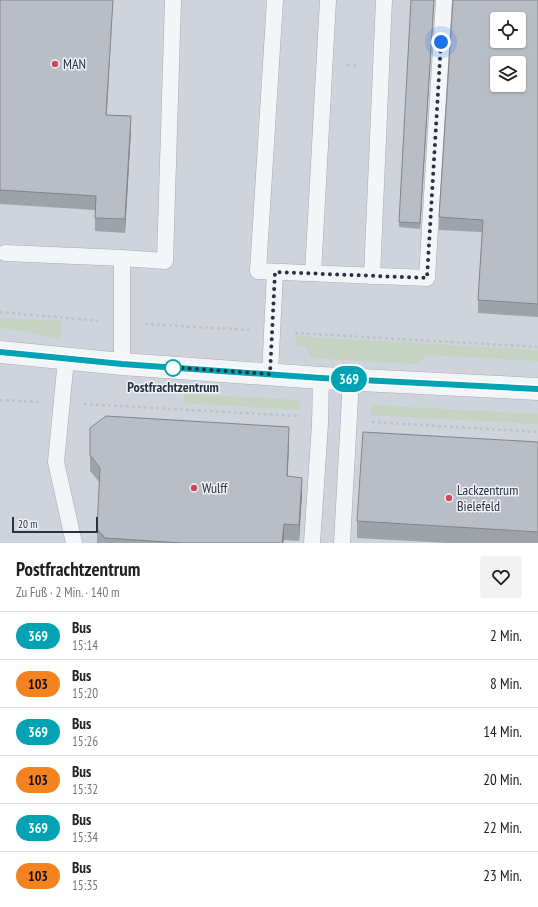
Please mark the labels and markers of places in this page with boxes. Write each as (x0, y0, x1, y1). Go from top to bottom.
place label: MAN (63, 55, 86, 73)
marker: MAN (50, 59, 60, 69)
marker: Postfrachtzentrum (164, 359, 182, 377)
place label: Postfrachtzentrum (127, 378, 219, 396)
place label: Wulff (202, 479, 228, 497)
place label: Lackzentrum Bielefeld (457, 481, 518, 515)
marker: Wulff (189, 483, 199, 493)
marker: Lackzentrum Bielefeld (444, 493, 454, 503)

